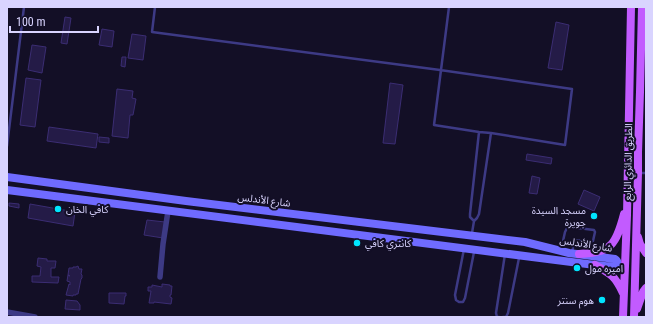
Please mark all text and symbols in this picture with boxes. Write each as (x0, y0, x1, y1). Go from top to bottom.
scale bar (10, 8, 98, 34)
text: 100 m (16, 15, 46, 29)
street label: الطريق الدائري الرابع (622, 123, 636, 201)
street label: شارع الأندلس (237, 191, 291, 211)
marker: كافي الخان (53, 204, 63, 214)
place label: كافي الخان (66, 204, 109, 217)
place label: مسجد السيدة جويرة (532, 205, 586, 229)
marker: مسجد السيدة جويرة (589, 211, 599, 221)
street label: شارع الأندلس (559, 234, 613, 256)
marker: كانتري كافي (352, 238, 362, 248)
place label: كانتري كافي (365, 238, 412, 251)
marker: اميره مول (572, 263, 582, 273)
place label: اميره مول (585, 263, 623, 275)
place label: هوم سنتر (556, 295, 594, 309)
marker: هوم سنتر (597, 295, 607, 305)

